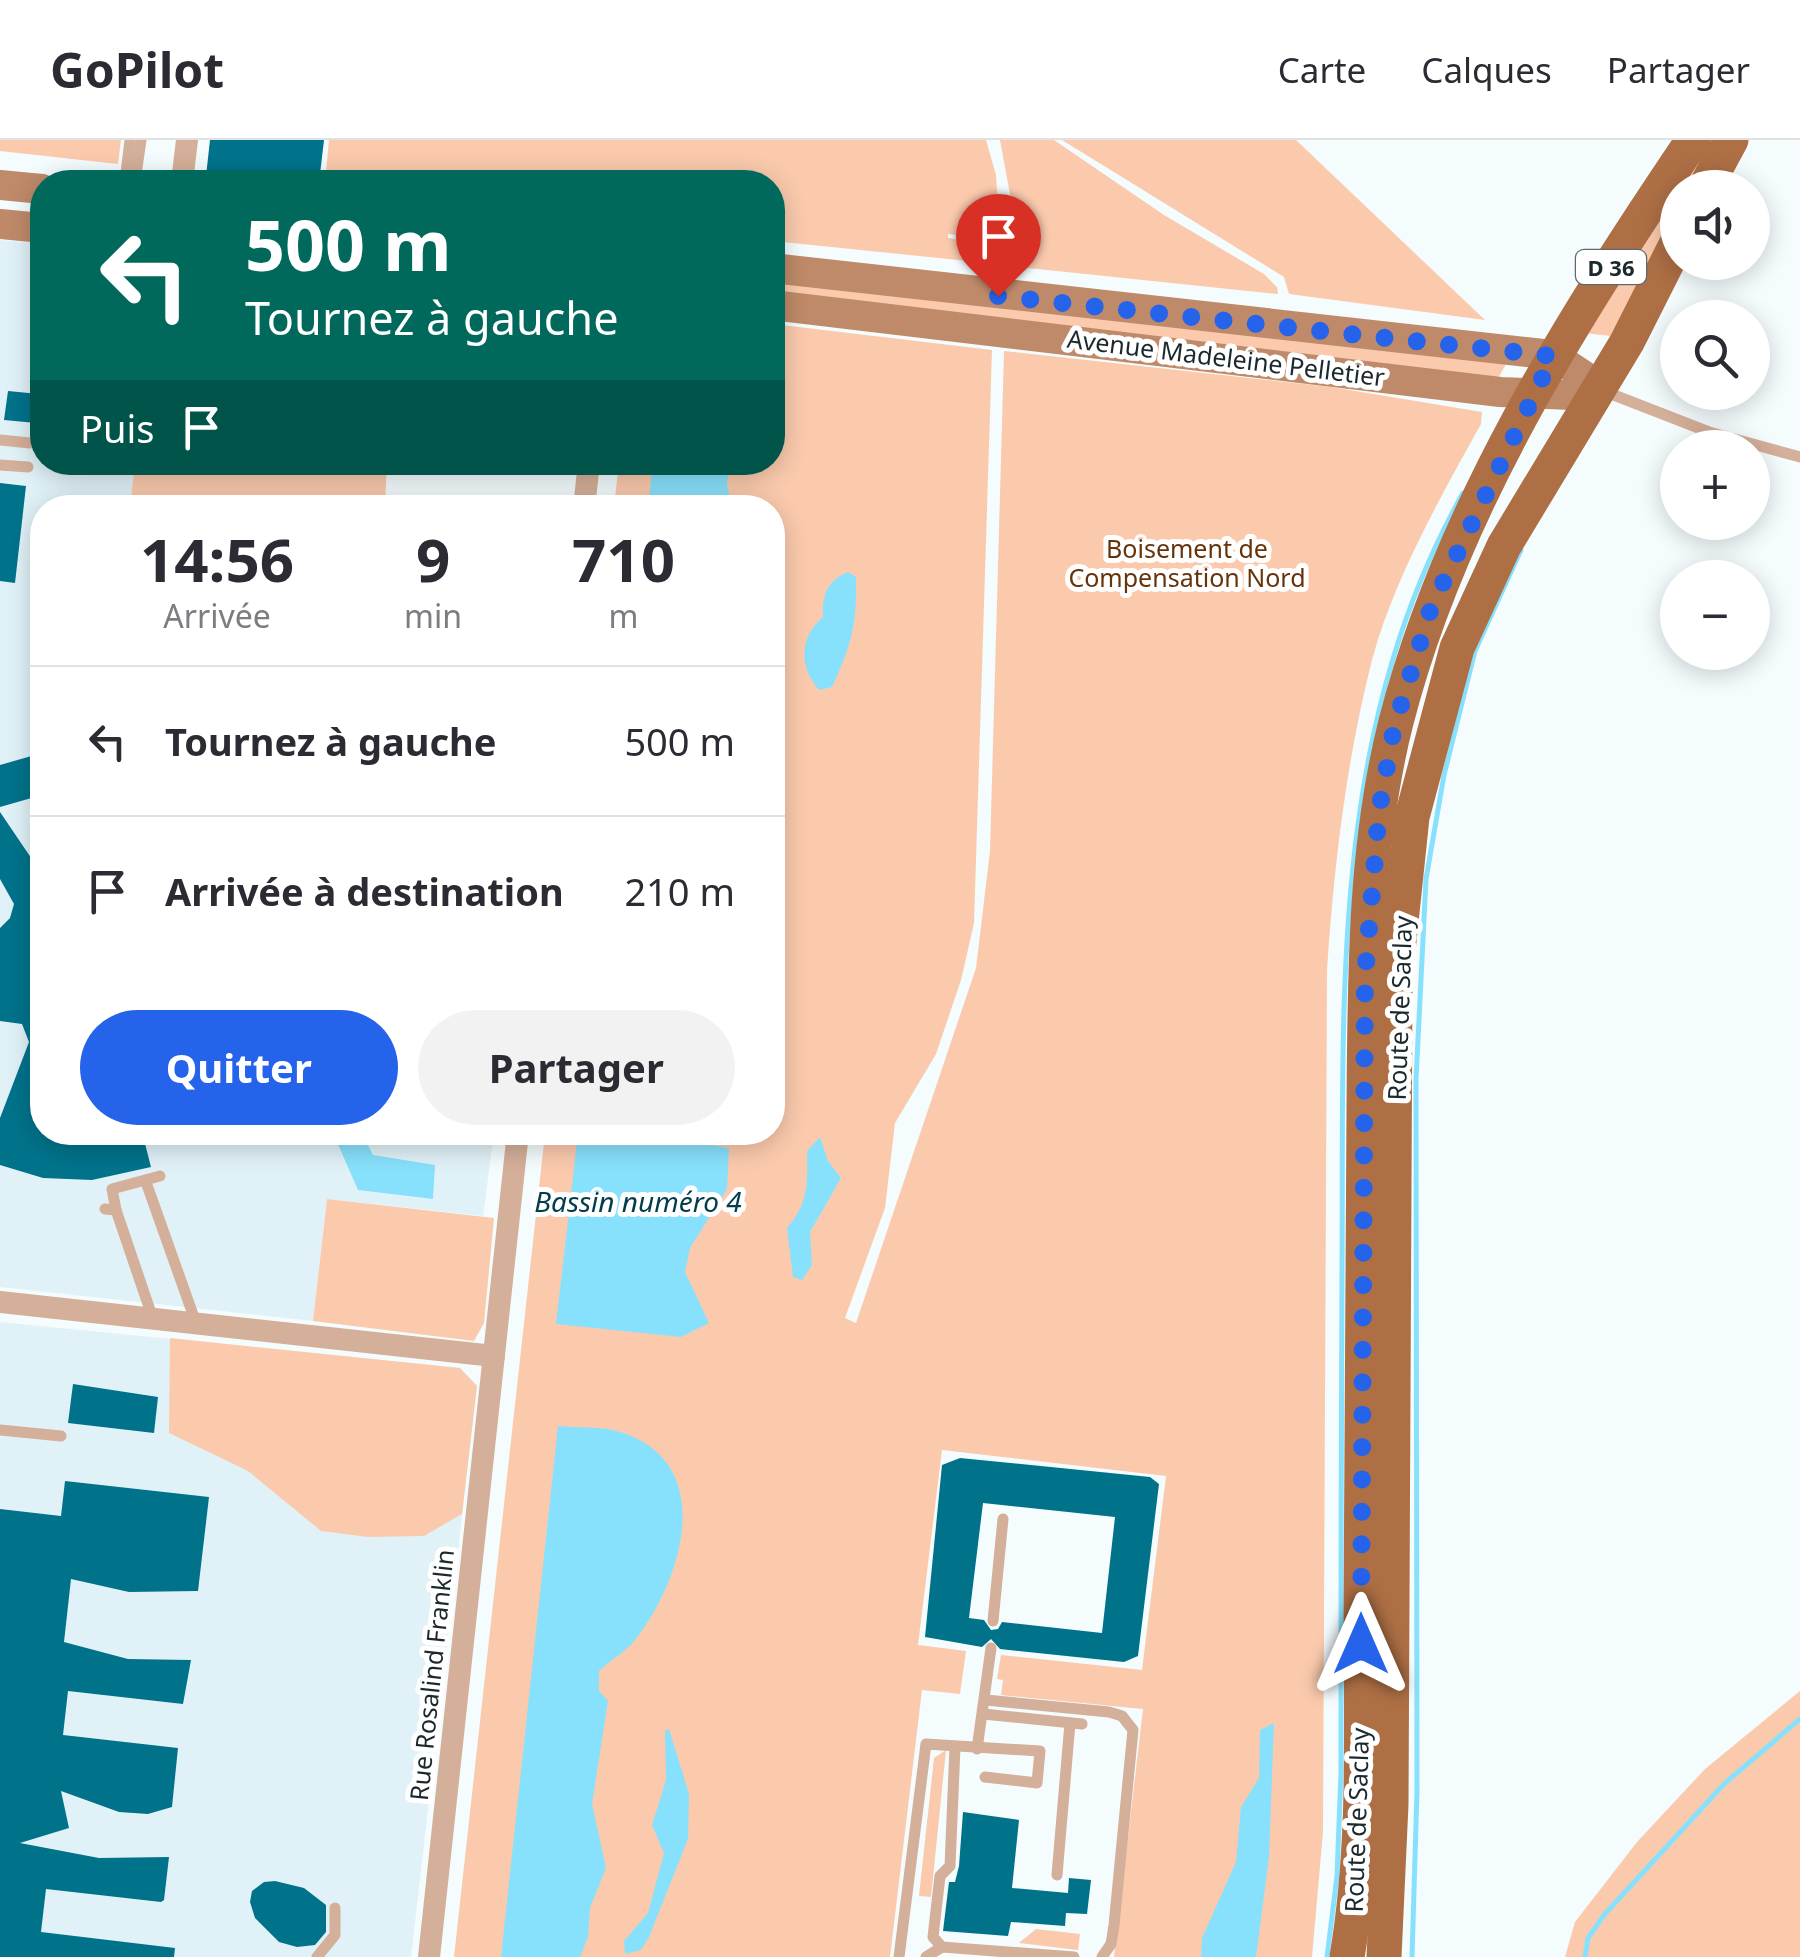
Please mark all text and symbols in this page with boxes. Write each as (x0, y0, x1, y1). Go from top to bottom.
text: GoPilot (50, 37, 224, 102)
text: Carte (1278, 46, 1366, 93)
text: Calques (1421, 46, 1552, 93)
text: Partager (1607, 46, 1750, 93)
map controls (1660, 170, 1770, 670)
button: sound (1660, 170, 1770, 280)
pin (956, 194, 1041, 297)
text: 500 m (245, 196, 452, 292)
icon: arrive (971, 209, 1026, 264)
icon: left (80, 210, 210, 340)
road number: D 36 (1576, 250, 1646, 284)
text: Tournez à gauche (245, 287, 619, 348)
button: search (1660, 300, 1770, 410)
street label: Avenue Madeleine Pelletier (1065, 321, 1387, 393)
icon: arrive (174, 400, 229, 455)
text: Puis (80, 402, 154, 454)
button: + (1660, 430, 1770, 540)
text: 14:56 (140, 518, 294, 600)
text: 9 (416, 518, 450, 600)
text: 710 (572, 518, 675, 600)
park label: Boisement de Compensation Nord (1068, 531, 1306, 594)
button: − (1660, 560, 1770, 670)
text: Arrivée (163, 594, 271, 637)
text: min (404, 594, 462, 637)
text: m (609, 594, 638, 637)
icon: left (80, 714, 135, 769)
text: Tournez à gauche (165, 715, 496, 767)
text: 500 m (624, 715, 735, 767)
icon: arrive (80, 864, 135, 919)
text: Arrivée à destination (165, 865, 564, 917)
text: 210 m (624, 865, 735, 917)
street label: Route de Saclay (1379, 915, 1419, 1101)
button: Quitter (80, 1010, 398, 1125)
button: Partager (418, 1010, 735, 1125)
water label: Bassin numéro 4 (534, 1182, 742, 1220)
street label: Rue Rosalind Franklin (401, 1548, 461, 1802)
position arrow (1309, 1592, 1413, 1696)
street label: Route de Saclay (1336, 1727, 1376, 1913)

